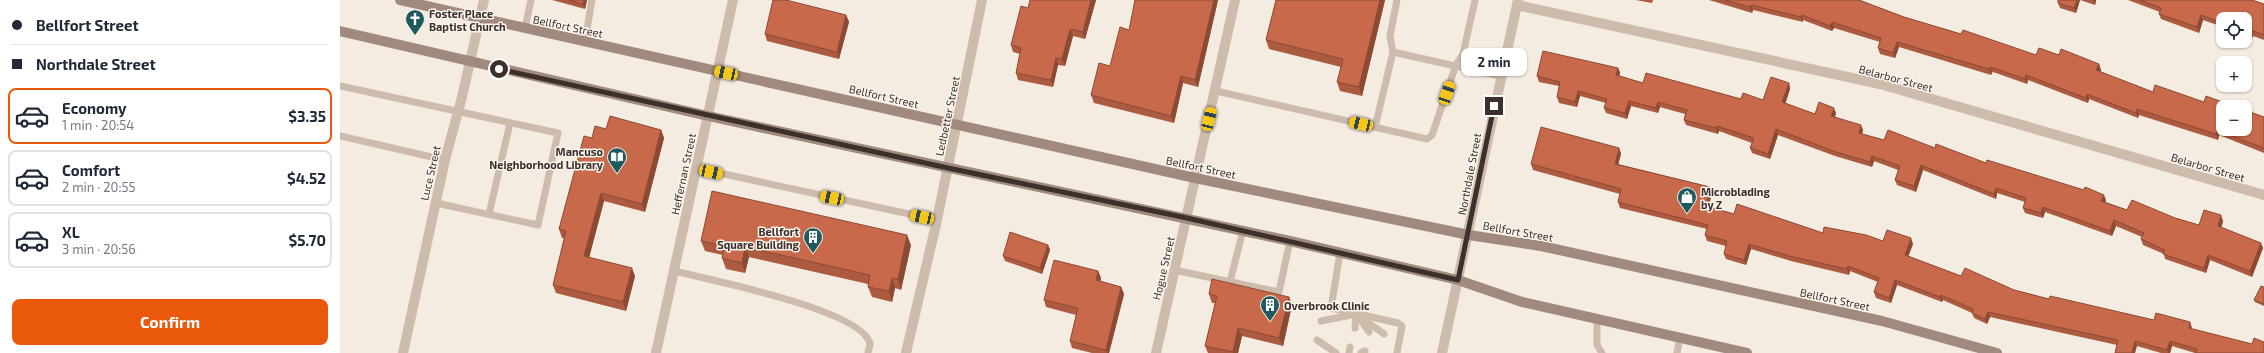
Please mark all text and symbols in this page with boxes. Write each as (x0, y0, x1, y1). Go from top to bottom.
place label: Foster Place Baptist Church (429, 7, 506, 33)
church icon: Foster Place Baptist Church (404, 8, 426, 36)
street label: Bellfort Street (532, 12, 604, 40)
map controls (2216, 12, 2252, 136)
button: locate (2216, 12, 2252, 48)
text: Bellfort Street (36, 16, 139, 34)
callout: 2 min (1461, 48, 1527, 76)
text: 2 min (1477, 54, 1511, 70)
text: Northdale Street (36, 55, 156, 73)
button: + (2216, 56, 2252, 92)
route start (490, 60, 508, 78)
street label: Belarbor Street (1858, 62, 1934, 94)
car (713, 65, 739, 81)
street label: Ledbetter Street (932, 75, 962, 157)
car (1437, 80, 1457, 106)
street label: Bellfort Street (848, 82, 920, 110)
route end (1485, 97, 1503, 115)
icon: car (14, 98, 50, 134)
text: Economy (62, 99, 127, 117)
button: − (2216, 100, 2252, 136)
car (1200, 106, 1218, 132)
text: $3.35 (288, 107, 326, 125)
car (1348, 115, 1374, 133)
text: 1 min · 20:54 (62, 117, 134, 133)
street label: Heffernan Street (668, 132, 698, 216)
street label: Northdale Street (1455, 132, 1483, 216)
street label: Luce Street (417, 144, 443, 202)
place label: Mancuso Neighborhood Library (489, 145, 604, 172)
library icon: Mancuso Neighborhood Library (606, 146, 628, 174)
street label: Belarbor Street (2170, 150, 2246, 184)
street label: Bellfort Street (1165, 153, 1237, 181)
icon: car (14, 160, 50, 196)
text: Comfort (62, 161, 120, 179)
car (698, 164, 724, 180)
text: $4.52 (287, 169, 326, 187)
text: 2 min · 20:55 (62, 179, 135, 195)
place label: Microblading by Z (1701, 185, 1770, 212)
shop icon: Microblading by Z (1676, 186, 1698, 214)
car (819, 190, 845, 206)
car (909, 209, 935, 225)
street label: Bellfort Street (1482, 218, 1554, 244)
icon: car (14, 222, 50, 258)
text: XL (62, 223, 80, 241)
place label: Bellfort Square Building (717, 225, 800, 251)
building icon: Bellfort Square Building (802, 226, 824, 254)
text: $5.70 (288, 231, 326, 249)
street label: Hogue Street (1149, 235, 1177, 301)
text: 3 min · 20:56 (62, 241, 136, 257)
street label: Bellfort Street (1799, 285, 1871, 313)
building icon: Overbrook Clinic (1259, 294, 1281, 322)
button: Confirm (12, 299, 328, 345)
place label: Overbrook Clinic (1284, 299, 1370, 312)

